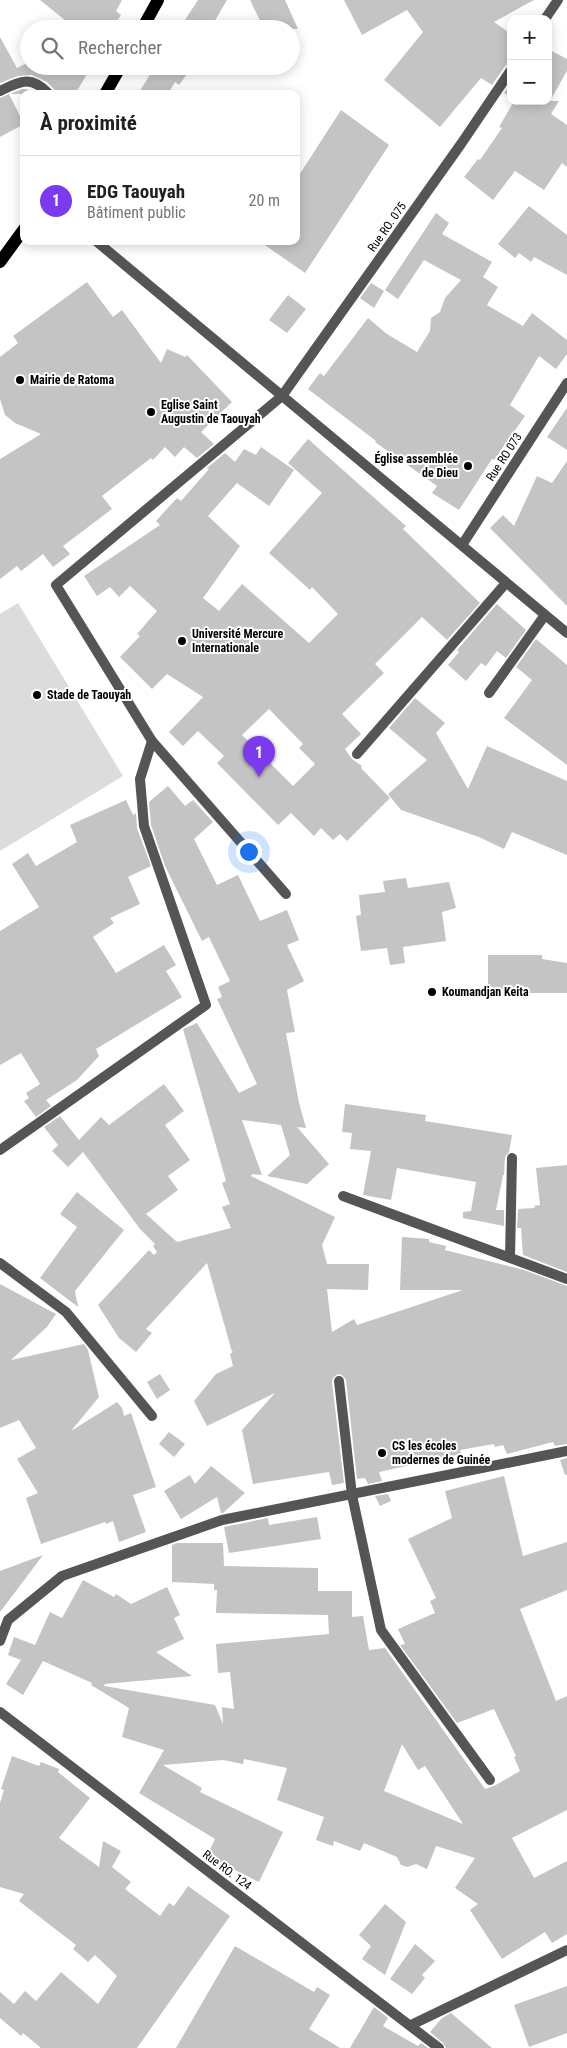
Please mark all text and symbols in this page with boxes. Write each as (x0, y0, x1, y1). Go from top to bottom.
map controls (507, 15, 552, 105)
button: + (507, 15, 552, 60)
search box (20, 20, 300, 75)
icon: search (38, 34, 66, 62)
text: Rechercher (78, 36, 162, 59)
button: − (507, 60, 552, 105)
text: À proximité (40, 111, 137, 135)
text: EDG Taouyah (87, 180, 185, 203)
text: 1 (52, 191, 60, 210)
text: 20 m (248, 191, 280, 210)
street label: Rue RO. 075 (365, 199, 409, 254)
text: Bâtiment public (87, 203, 186, 222)
place label: Mairie de Ratoma (30, 373, 114, 387)
marker: Mairie de Ratoma (14, 374, 26, 386)
place label: Eglise Saint Augustin de Taouyah (161, 398, 261, 426)
marker: Eglise Saint Augustin de Taouyah (145, 406, 157, 418)
street label: Rue RO 073 (483, 430, 525, 484)
place label: Église assemblée de Dieu (375, 451, 458, 480)
marker: Église assemblée de Dieu (462, 460, 474, 472)
place label: Université Mercure Internationale (192, 627, 283, 655)
marker: Université Mercure Internationale (176, 635, 188, 647)
place label: Stade de Taouyah (47, 688, 131, 702)
marker: Stade de Taouyah (31, 689, 43, 701)
pin: 1 (243, 736, 275, 777)
your location (236, 839, 262, 865)
place label: Koumandjan Keita (442, 985, 529, 999)
marker: Koumandjan Keita (426, 986, 438, 998)
place label: CS les écoles modernes de Guinée (392, 1439, 490, 1467)
marker: CS les écoles modernes de Guinée (376, 1447, 388, 1459)
street label: Rue RO. 124 (200, 1847, 254, 1893)

